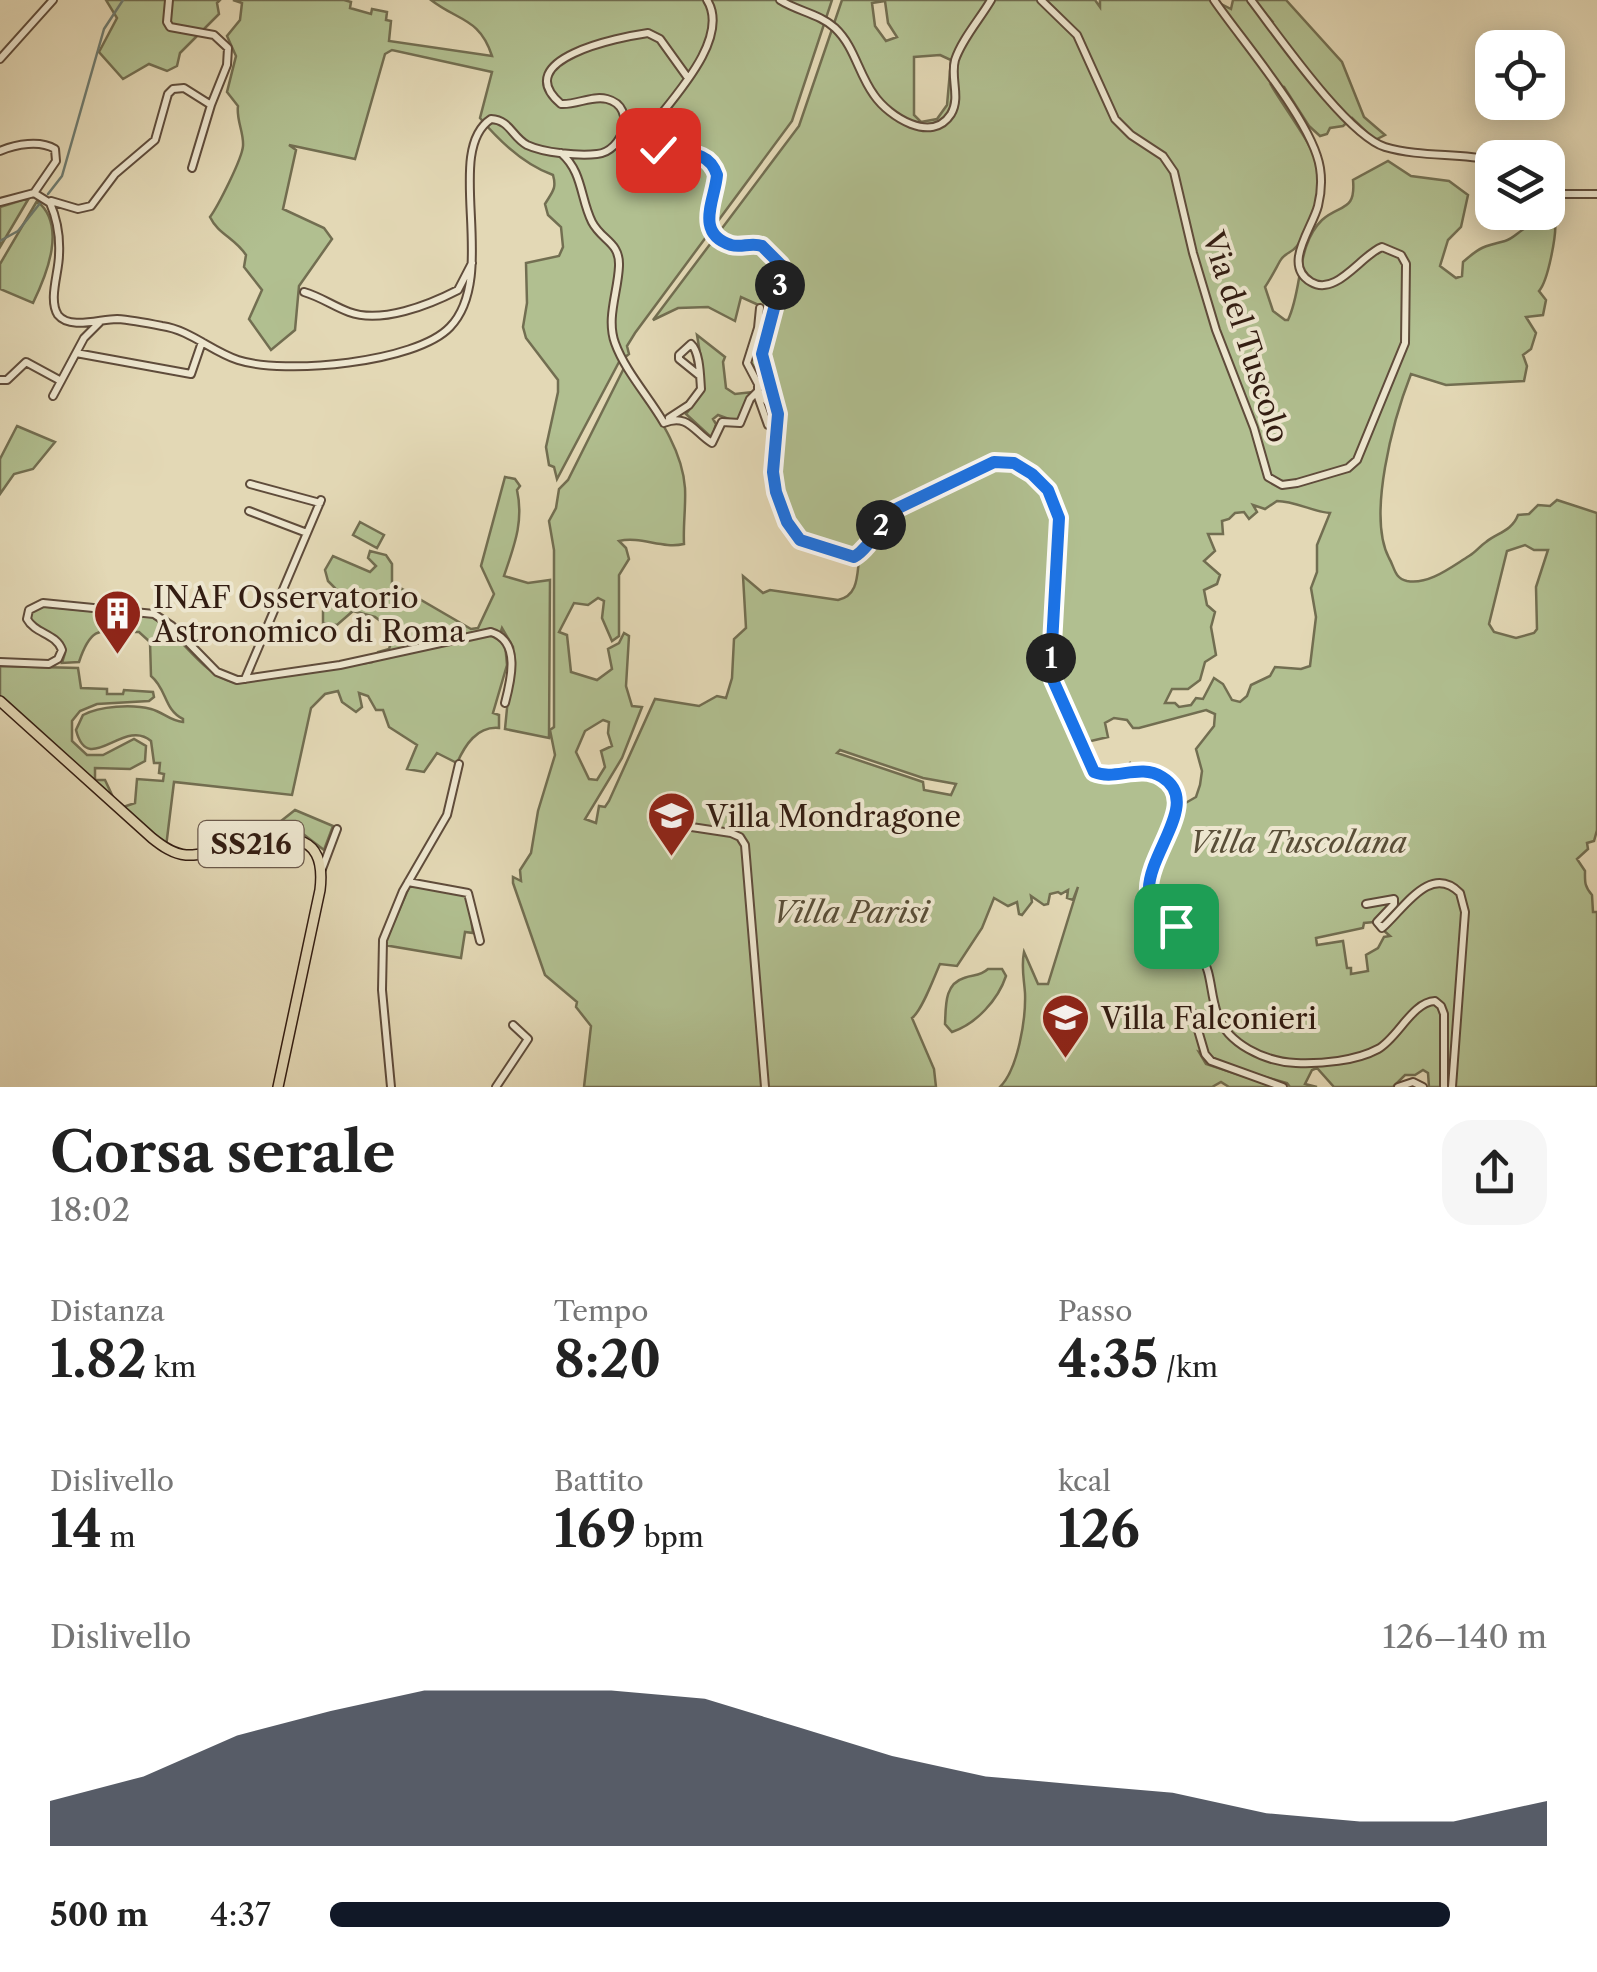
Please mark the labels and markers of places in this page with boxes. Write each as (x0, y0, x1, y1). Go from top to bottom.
pin (616, 108, 701, 193)
pin: 3 (755, 260, 805, 310)
pin: 2 (856, 500, 906, 550)
place label: INAF Osservatorio Astronomico di Roma (152, 579, 465, 650)
building icon: INAF Osservatorio Astronomico di Roma (92, 588, 144, 656)
pin: 1 (1026, 633, 1076, 683)
school or university icon: Villa Mondragone (645, 790, 697, 858)
place label: Villa Mondragone (705, 798, 961, 835)
pin (1134, 884, 1219, 969)
school or university icon: Villa Falconieri (1040, 992, 1092, 1060)
place label: Villa Falconieri (1100, 1000, 1317, 1037)

